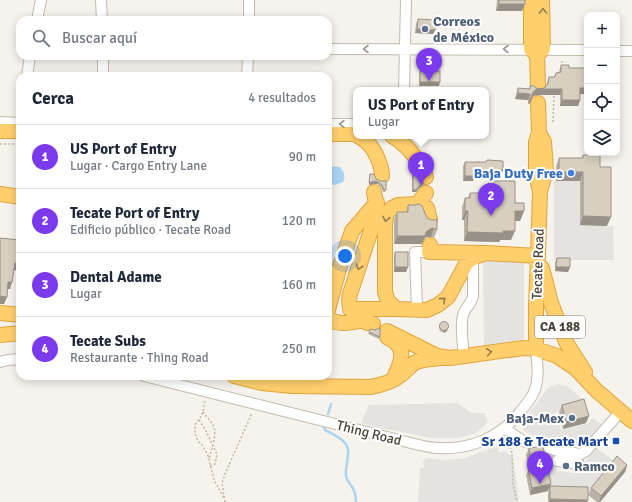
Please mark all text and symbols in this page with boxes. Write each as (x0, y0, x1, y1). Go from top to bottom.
one-way arrow (539, 8, 547, 14)
map controls (584, 12, 620, 156)
button: + (584, 12, 620, 48)
place label: Correos de México (433, 13, 494, 46)
search box (16, 16, 332, 60)
marker: Correos de México (420, 24, 430, 34)
icon: search (30, 27, 52, 49)
text: Buscar aquí (62, 29, 137, 47)
one-way arrow (363, 45, 369, 53)
one-way arrow (503, 45, 509, 53)
pin: 3 (416, 48, 442, 81)
button: − (584, 48, 620, 84)
button: locate (584, 84, 620, 120)
popup (353, 87, 489, 139)
text: Cerca (32, 88, 74, 109)
text: 4 resultados (248, 90, 316, 106)
text: US Port of Entry (368, 96, 474, 114)
text: Lugar (368, 114, 400, 130)
one-way arrow (339, 120, 345, 128)
button: layers (584, 120, 620, 156)
text: US Port of Entry (70, 140, 176, 158)
text: 1 (41, 149, 49, 165)
text: 90 m (289, 149, 316, 165)
pin: 1 (408, 152, 434, 185)
text: Lugar · Cargo Entry Lane (70, 158, 207, 174)
place label: Baja Duty Free (474, 165, 563, 182)
marker: Baja Duty Free (566, 168, 576, 178)
pin: 2 (478, 183, 504, 216)
text: Tecate Port of Entry (70, 204, 199, 222)
text: 2 (41, 213, 49, 229)
text: 120 m (282, 213, 316, 229)
one-way arrow (382, 216, 391, 222)
text: Edificio público · Tecate Road (70, 222, 231, 238)
street label: Tecate Road (528, 228, 548, 300)
your location (335, 246, 355, 266)
one-way arrow (355, 263, 363, 270)
text: Dental Adame (70, 268, 162, 286)
text: 3 (41, 277, 49, 293)
text: 160 m (282, 277, 316, 293)
text: Lugar (70, 286, 102, 302)
one-way arrow (438, 298, 446, 305)
road number: CA 188 (535, 316, 585, 338)
text: Tecate Subs (70, 332, 146, 350)
text: 4 (41, 341, 49, 357)
text: 250 m (282, 341, 316, 357)
one-way arrow (486, 348, 493, 357)
text: Restaurante · Thing Road (70, 350, 209, 366)
place label: Baja-Mex (506, 410, 564, 427)
marker: Baja-Mex (567, 413, 577, 423)
street label: Thing Road (335, 417, 403, 449)
place label: Sr 188 & Tecate Mart (482, 433, 609, 450)
marker: Sr 188 & Tecate Mart (611, 436, 621, 446)
pin: 4 (527, 451, 553, 484)
place label: Ramco (574, 458, 615, 475)
marker: Ramco (561, 461, 571, 471)

